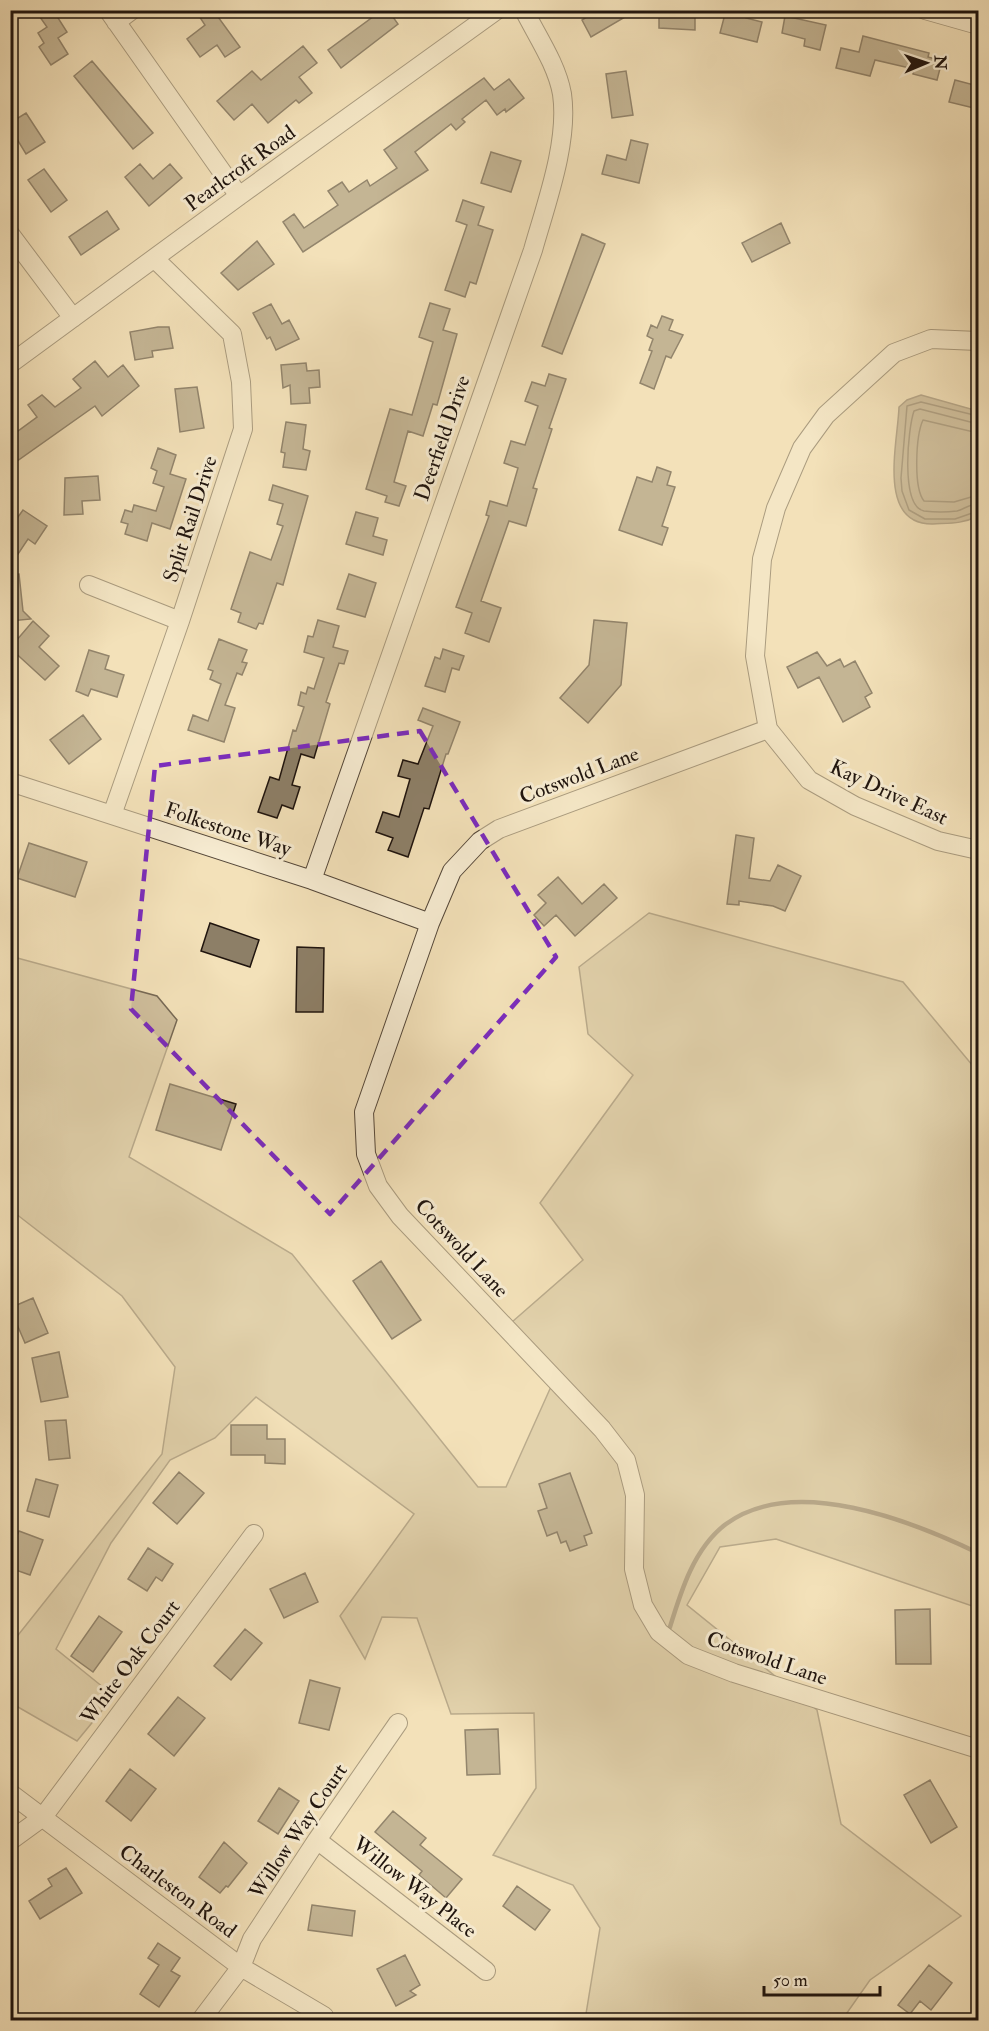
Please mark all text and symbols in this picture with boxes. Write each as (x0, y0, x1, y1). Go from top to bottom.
north arrow (896, 33, 956, 93)
text: N (930, 54, 950, 71)
street label: Pearlcroft Road (180, 119, 302, 218)
street label: Deerfield Drive (408, 372, 477, 504)
street label: Split Rail Drive (157, 452, 224, 586)
street label: Cotswold Lane (516, 740, 643, 811)
street label: Kay Drive East (826, 753, 952, 832)
street label: Folkestone Way (161, 796, 295, 863)
street label: Cotswold Lane (409, 1193, 515, 1304)
street label: White Oak Court (74, 1594, 186, 1731)
street label: Cotswold Lane (703, 1625, 831, 1692)
street label: Willow Way Court (243, 1758, 354, 1905)
street label: Willow Way Place (346, 1830, 482, 1944)
street label: Charleston Road (114, 1838, 242, 1945)
scale bar (764, 1959, 880, 1997)
text: 50 m (773, 1969, 808, 1992)

